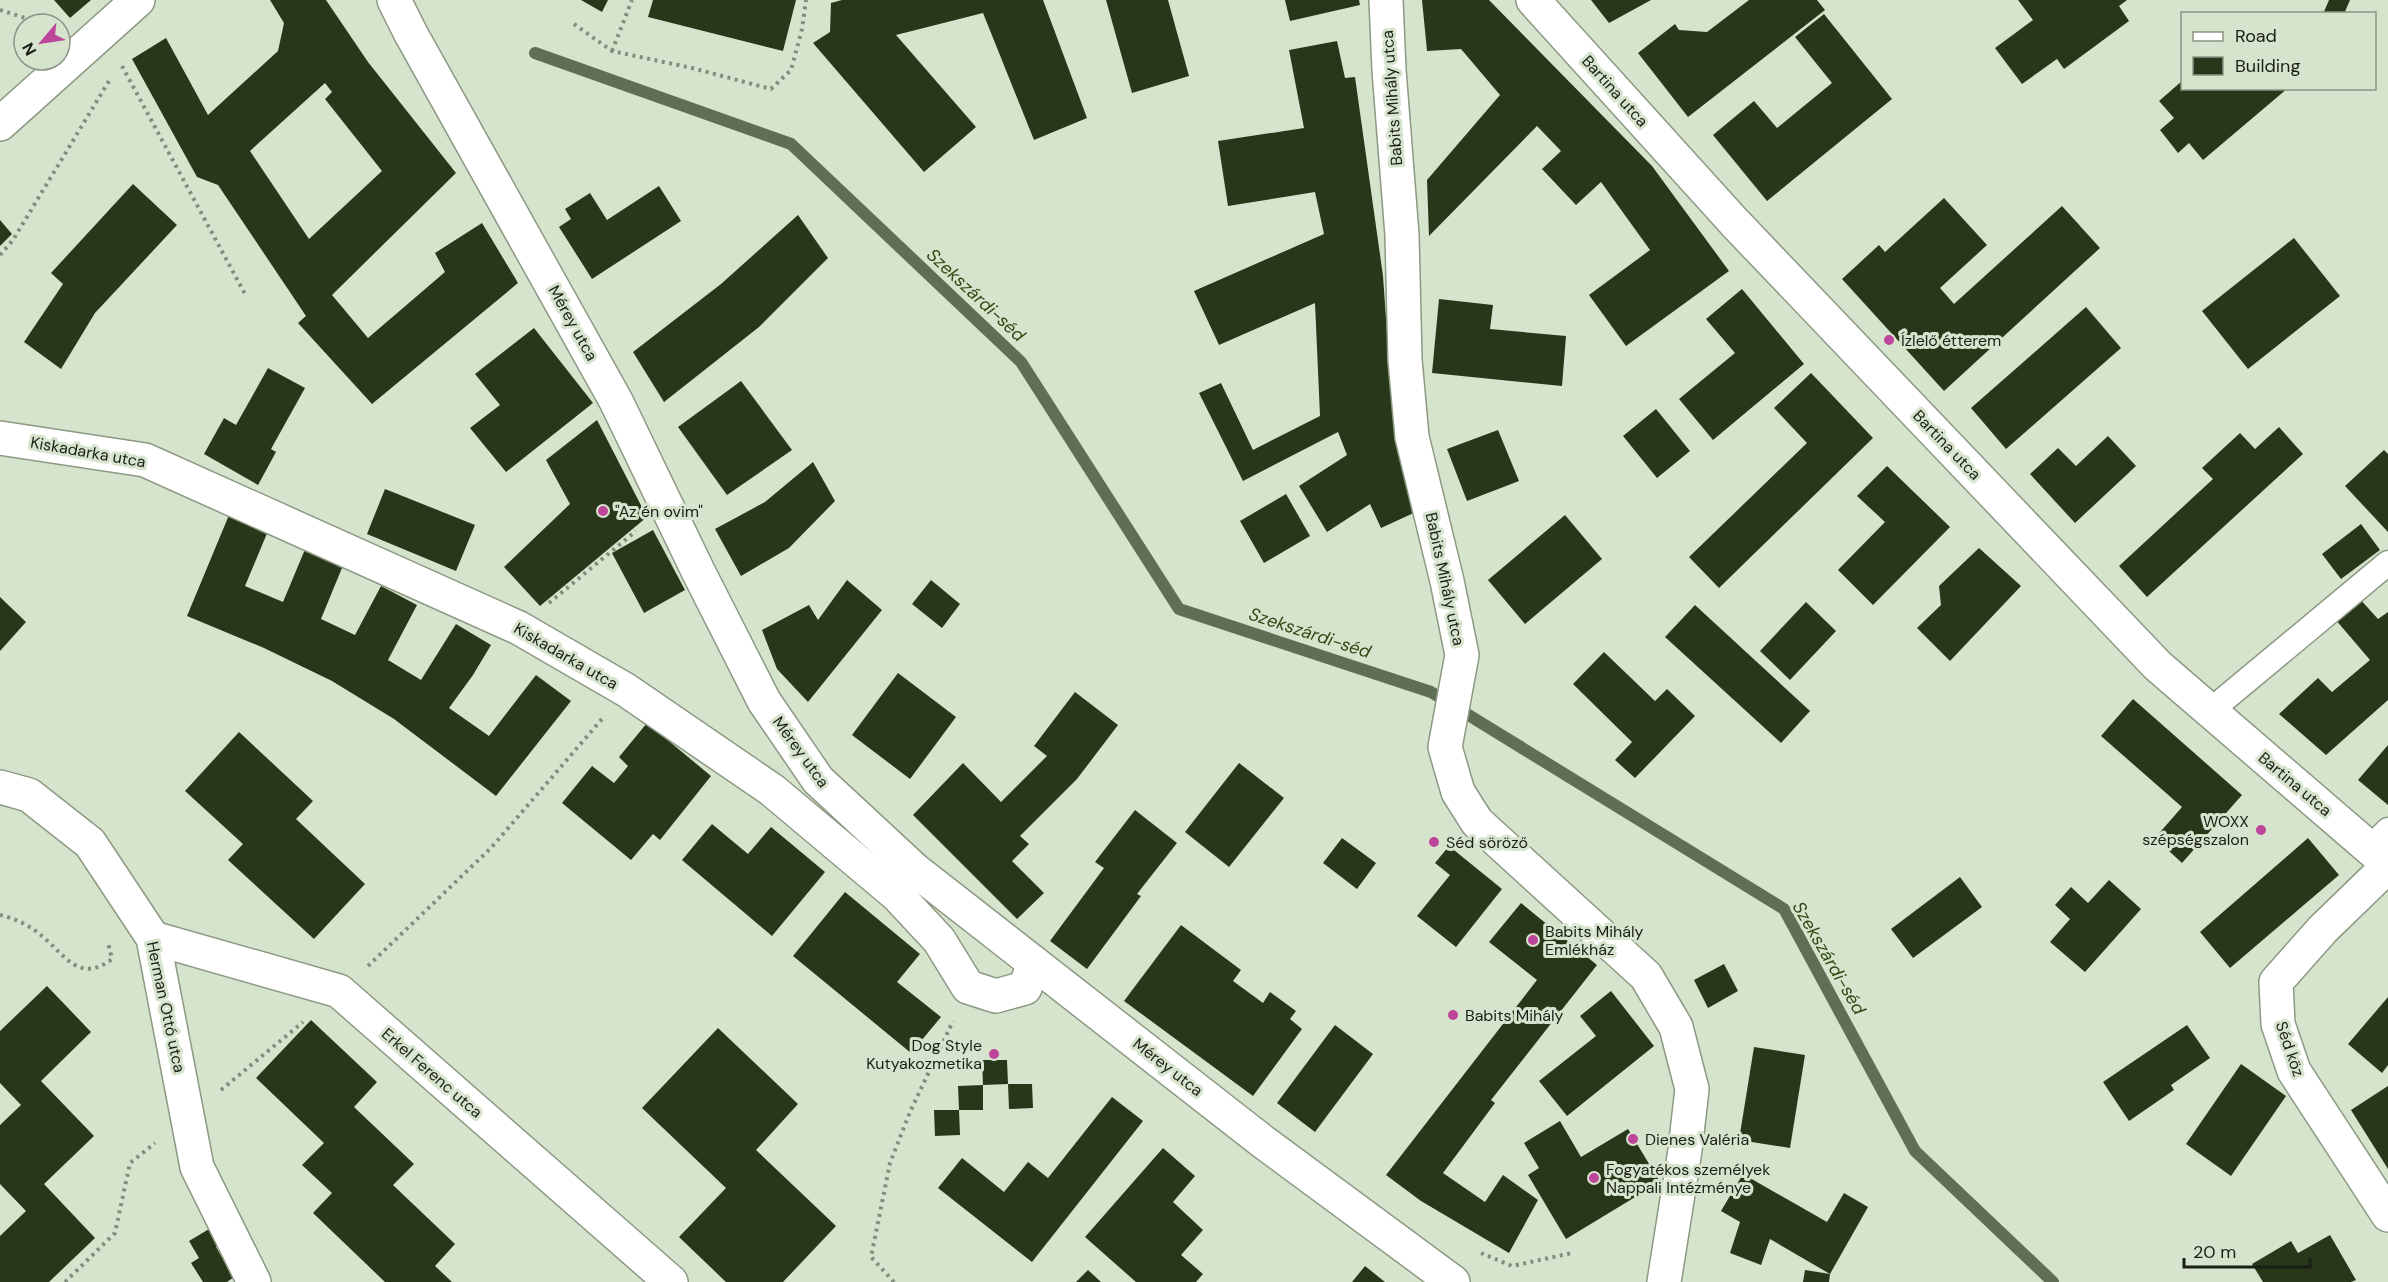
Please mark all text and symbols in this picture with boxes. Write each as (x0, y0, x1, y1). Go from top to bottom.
north arrow (12, 12, 72, 72)
legend (2181, 12, 2376, 90)
text: Road (2235, 24, 2277, 48)
street label: Babits Mihály utca (1377, 30, 1407, 166)
text: N (17, 39, 41, 59)
street label: Bartina utca (1577, 51, 1653, 131)
text: Building (2235, 54, 2300, 78)
water label: Szekszárdi-séd (921, 243, 1031, 348)
street label: Mérey utca (544, 282, 602, 364)
place label: Ízlelő étterem (1901, 330, 2001, 351)
marker: Ízlelő étterem (1882, 333, 1896, 347)
street label: Bartina utca (1908, 405, 1986, 485)
street label: Kiskadarka utca (29, 432, 147, 472)
place label: "Az én ovim" (615, 501, 703, 522)
marker: "Az én ovim" (596, 504, 610, 518)
street label: Babits Mihály utca (1421, 510, 1469, 648)
water label: Szekszárdi-séd (1246, 602, 1375, 664)
street label: Kiskadarka utca (510, 618, 622, 694)
street label: Mérey utca (768, 712, 834, 792)
street label: Bartina utca (2254, 747, 2336, 821)
place label: WOXX szépségszalon (2142, 811, 2249, 850)
marker: WOXX szépségszalon (2254, 823, 2268, 837)
place label: Séd söröző (1446, 832, 1528, 853)
marker: Séd söröző (1427, 835, 1441, 849)
water label: Szekszárdi-séd (1787, 897, 1871, 1020)
place label: Babits Mihály Emlékház (1545, 921, 1644, 960)
marker: Babits Mihály Emlékház (1526, 933, 1540, 947)
street label: Herman Ottó utca (142, 939, 190, 1075)
place label: Babits Mihály (1465, 1005, 1564, 1026)
marker: Babits Mihály (1446, 1008, 1460, 1022)
street label: Séd köz (2271, 1019, 2309, 1079)
street label: Erkel Ferenc utca (377, 1023, 487, 1123)
street label: Mérey utca (1129, 1033, 1207, 1101)
place label: Dog Style Kutyakozmetika (866, 1035, 982, 1074)
marker: Dog Style Kutyakozmetika (987, 1047, 1001, 1061)
place label: Dienes Valéria (1645, 1129, 1749, 1150)
marker: Dienes Valéria (1626, 1132, 1640, 1146)
place label: Fogyatékos személyek Nappali Intézménye (1606, 1159, 1770, 1198)
marker: Fogyatékos személyek Nappali Intézménye (1587, 1171, 1601, 1185)
scale bar (2184, 1231, 2310, 1269)
text: 20 m (2193, 1240, 2236, 1264)

